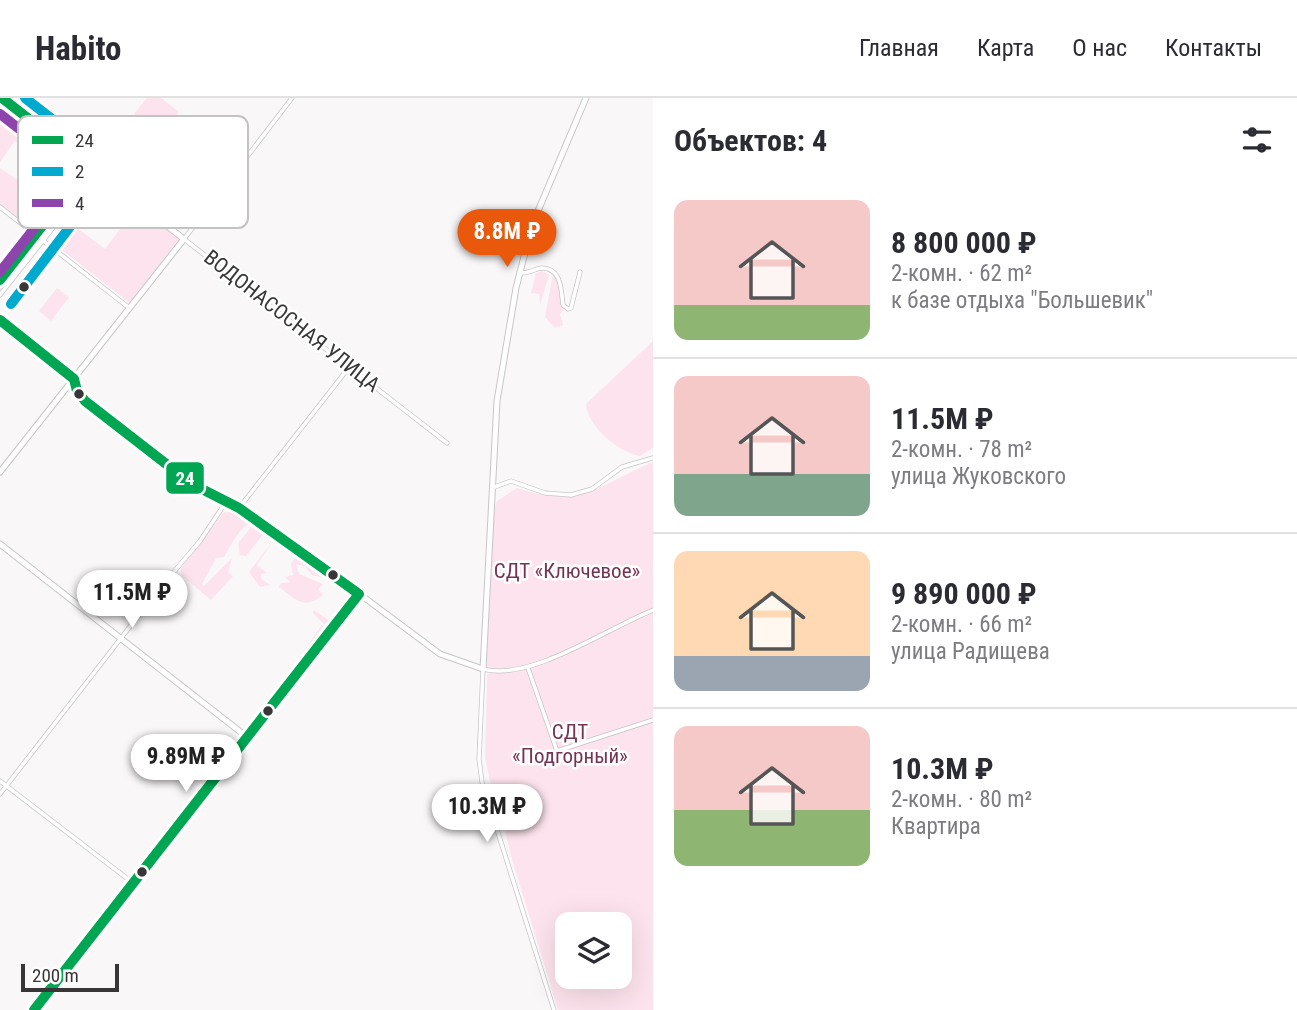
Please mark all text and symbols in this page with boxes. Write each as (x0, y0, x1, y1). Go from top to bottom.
text: Habito (35, 29, 122, 68)
text: Главная (859, 34, 939, 62)
text: Карта (977, 34, 1034, 62)
text: О нас (1072, 34, 1127, 62)
text: Контакты (1165, 34, 1262, 62)
legend (18, 116, 248, 228)
icon: filters (1238, 121, 1276, 159)
text: Объектов: 4 (674, 123, 827, 158)
text: 24 (75, 129, 94, 152)
text: 2 (75, 160, 84, 183)
text: 4 (75, 192, 84, 215)
pin: 8.8M ₽ (450, 209, 564, 269)
text: 8.8M ₽ (473, 218, 541, 245)
text: 8 800 000 ₽ (891, 225, 1037, 260)
icon: home (730, 228, 814, 312)
street label: ВОДОНАСОСНАЯ УЛИЦА (199, 245, 385, 397)
text: 2-комн. · 62 m² (891, 260, 1032, 287)
unlabelled marker (17, 280, 31, 294)
text: к базе отдыха "Большевик" (891, 287, 1153, 314)
unlabelled marker (72, 387, 86, 401)
text: 11.5M ₽ (891, 401, 994, 436)
icon: home (730, 404, 814, 488)
text: 2-комн. · 78 m² (891, 436, 1032, 463)
line badge: 24 (165, 461, 205, 495)
text: улица Жуковского (891, 463, 1066, 490)
text: 24 (175, 467, 195, 490)
park label: СДТ «Ключевое» (494, 559, 640, 583)
unlabelled marker (326, 568, 340, 582)
pin: 11.5M ₽ (67, 570, 197, 630)
text: 9 890 000 ₽ (891, 576, 1037, 611)
text: 11.5M ₽ (93, 579, 171, 606)
icon: home (730, 579, 814, 663)
text: 2-комн. · 66 m² (891, 611, 1032, 638)
text: улица Радищева (891, 638, 1050, 665)
unlabelled marker (261, 704, 275, 718)
park label: СДТ «Подгорный» (512, 720, 628, 768)
pin: 9.89M ₽ (121, 734, 251, 794)
text: 9.89M ₽ (147, 743, 225, 770)
text: 10.3M ₽ (891, 751, 994, 786)
icon: home (730, 754, 814, 838)
pin: 10.3M ₽ (422, 784, 552, 844)
text: 2-комн. · 80 m² (891, 786, 1032, 813)
text: 10.3M ₽ (448, 793, 526, 820)
text: Квартира (891, 813, 981, 840)
unlabelled marker (135, 865, 149, 879)
map controls (555, 912, 632, 989)
button: layers (555, 912, 632, 989)
scale bar (21, 961, 119, 993)
text: 200 m (32, 964, 79, 987)

